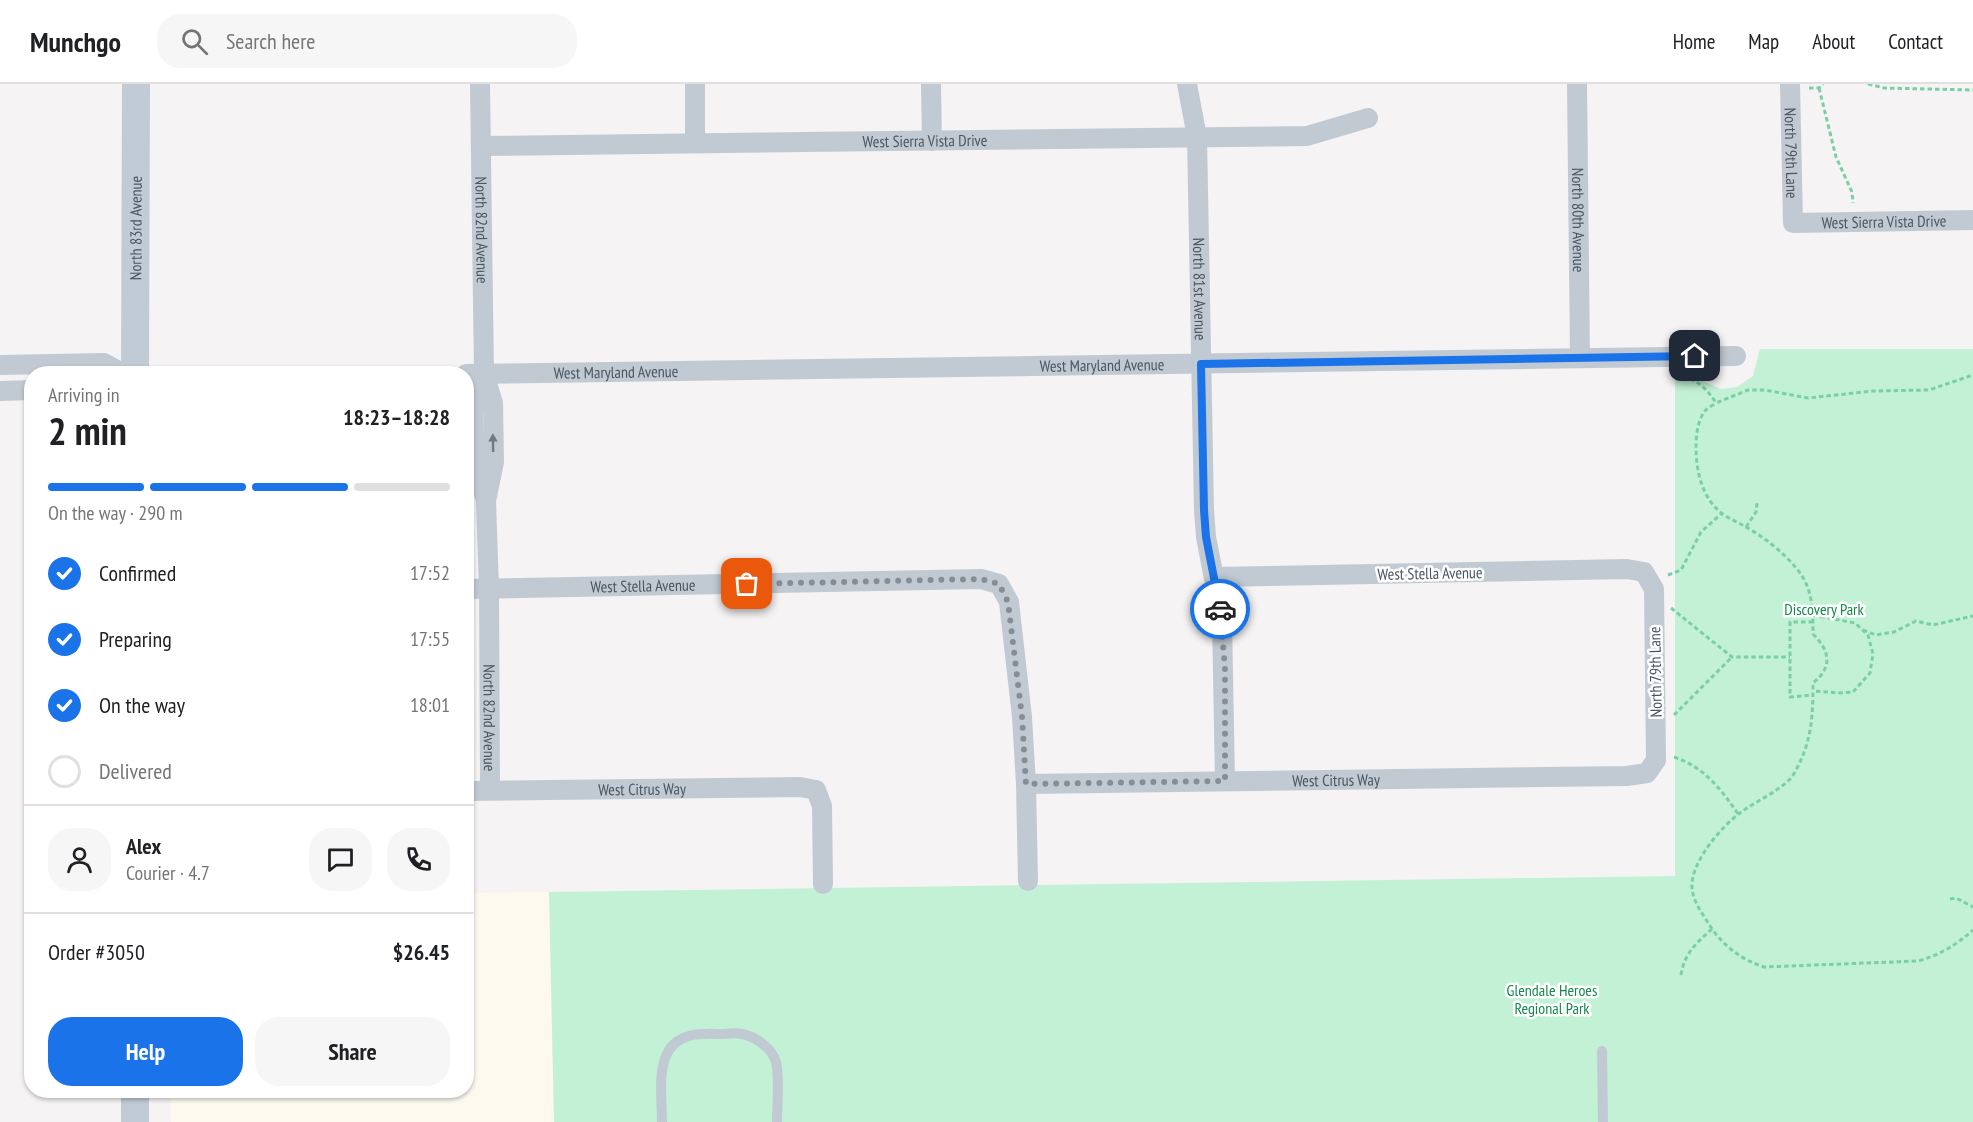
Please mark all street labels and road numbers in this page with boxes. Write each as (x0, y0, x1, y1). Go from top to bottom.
street label: North 79th Lane (1781, 107, 1802, 199)
street label: West Sierra Vista Drive (862, 130, 988, 151)
street label: North 80th Avenue (1568, 168, 1589, 272)
street label: North 83rd Avenue (125, 176, 146, 280)
street label: North 82nd Avenue (471, 176, 493, 284)
street label: West Sierra Vista Drive (1821, 210, 1947, 233)
street label: North 81st Avenue (1189, 237, 1211, 341)
street label: West Maryland Avenue (1039, 354, 1164, 376)
street label: West Maryland Avenue (554, 361, 678, 383)
street label: West Stella Avenue (1377, 562, 1483, 584)
street label: West Stella Avenue (590, 575, 696, 597)
street label: North 79th Lane (1644, 626, 1666, 718)
street label: North 82nd Avenue (479, 664, 500, 771)
street label: West Citrus Way (1292, 769, 1380, 790)
street label: West Citrus Way (598, 778, 686, 799)

